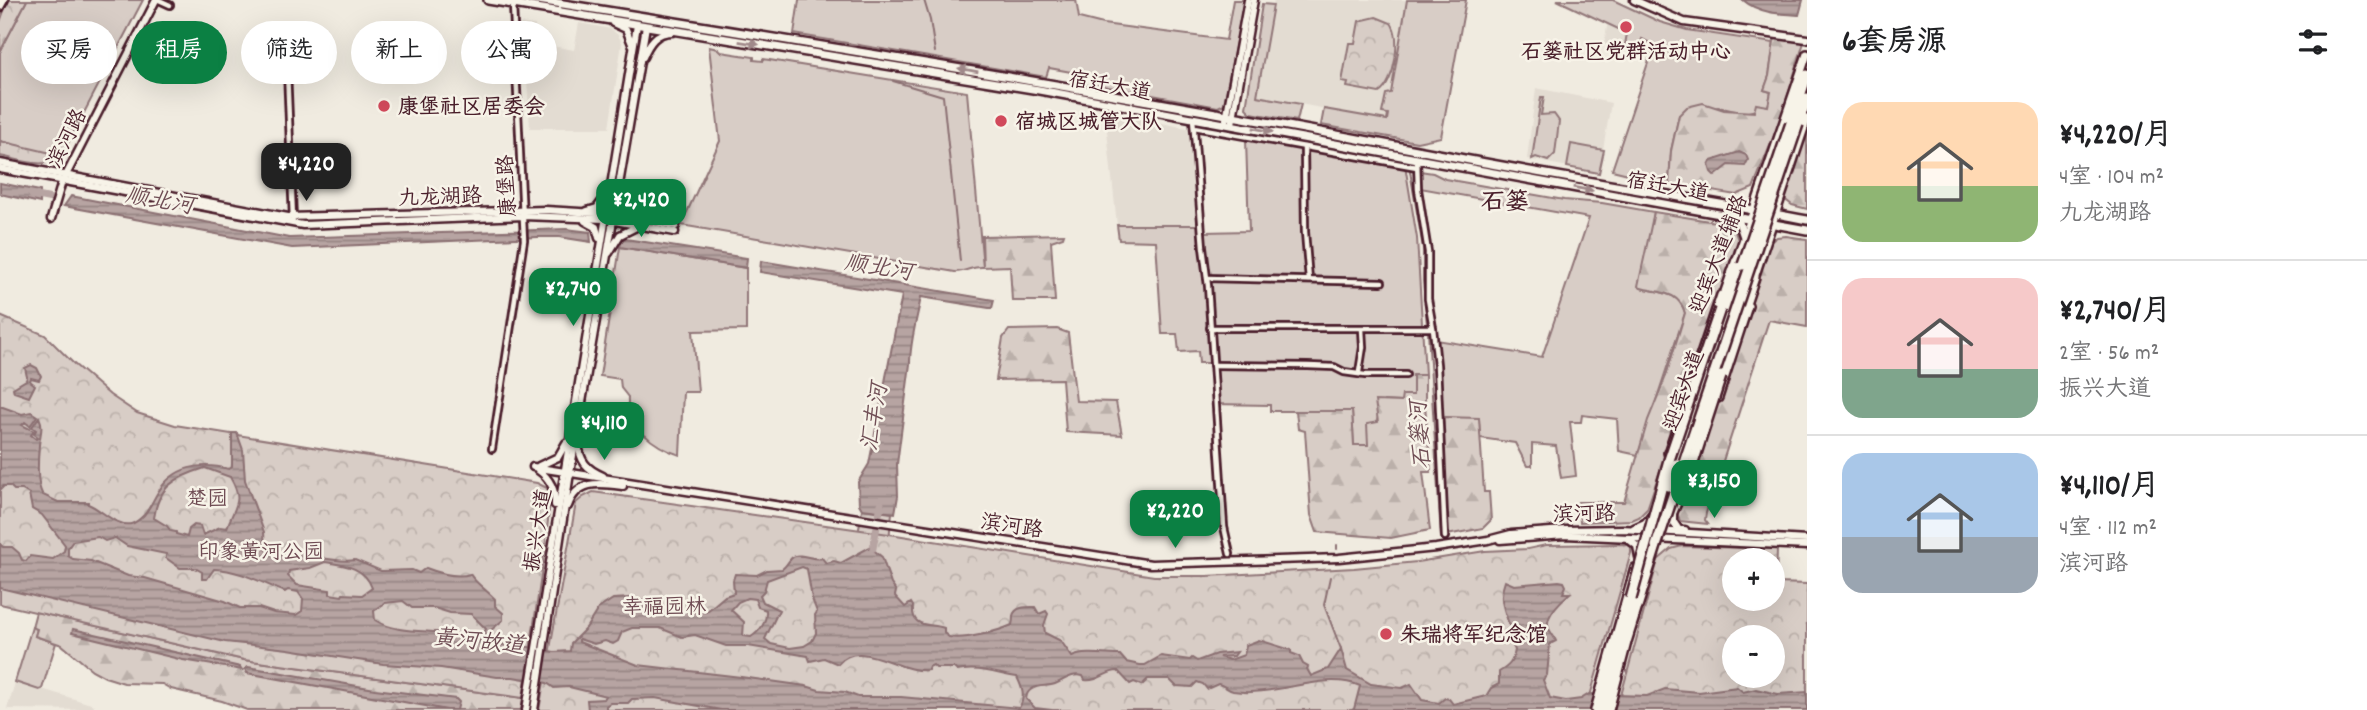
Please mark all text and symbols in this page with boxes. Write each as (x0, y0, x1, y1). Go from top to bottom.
marker: 石篓社区党群活动中心 (1618, 19, 1634, 35)
chip: 买房 (21, 21, 117, 84)
chip: 租房 (131, 21, 227, 84)
chip: 筛选 (241, 21, 337, 84)
chip: 新上 (351, 21, 447, 84)
chip: 公寓 (461, 21, 557, 84)
text: 6套房源 (1842, 23, 1947, 66)
icon: filters (2294, 23, 2332, 61)
one-way arrow (738, 38, 760, 49)
place label: 石篓社区党群活动中心 (1521, 39, 1731, 69)
one-way arrow (957, 64, 979, 75)
street label: 宿迁大道 (1066, 66, 1153, 110)
place label: 康堡社区居委会 (398, 94, 545, 124)
marker: 康堡社区居委会 (376, 98, 392, 114)
street label: 滨河路 (41, 104, 96, 174)
place label: 宿城区城管大队 (1015, 109, 1162, 139)
marker: 宿城区城管大队 (993, 113, 1009, 129)
text: ¥4,220/月 (2059, 116, 2173, 159)
one-way arrow (1252, 125, 1274, 136)
icon: home (1898, 130, 1982, 214)
pin: ¥4,220 (249, 144, 363, 203)
text: ¥4,220 (277, 149, 335, 182)
street label: 康堡路 (492, 154, 526, 218)
text: 4室 · 104 m² (2059, 162, 2164, 195)
street label: 宿迁大道 (1624, 167, 1711, 211)
water label: 顺北河 (123, 180, 200, 225)
pin: ¥2,420 (584, 180, 698, 239)
street label: 九龙湖路 (398, 183, 483, 215)
one-way arrow (1573, 184, 1595, 195)
text: ¥2,420 (612, 185, 670, 218)
district label: 石篓 (1481, 187, 1529, 221)
street label: 迎宾大道辅路 (1684, 191, 1757, 319)
text: 九龙湖路 (2059, 198, 2151, 231)
water label: 顺北河 (842, 248, 919, 292)
pin: ¥2,740 (516, 268, 630, 328)
text: ¥2,740 (545, 274, 601, 307)
text: ¥2,740/月 (2059, 292, 2171, 335)
icon: home (1898, 306, 1982, 390)
text: 2室 · 56 m² (2059, 338, 2159, 371)
street label: 迎宾大道 (1658, 346, 1714, 436)
text: 振兴大道 (2059, 374, 2151, 407)
water label: 汇丰河 (855, 377, 899, 454)
water label: 石篓河 (1403, 395, 1441, 470)
pin: ¥4,110 (547, 402, 661, 462)
text: ¥4,110 (580, 408, 628, 441)
pin: ¥3,150 (1657, 461, 1771, 520)
text: ¥3,150 (1687, 466, 1741, 499)
text: ¥4,110/月 (2059, 467, 2160, 510)
icon: home (1898, 481, 1982, 565)
park label: 楚园 (186, 486, 228, 516)
street label: 振兴大道 (519, 487, 561, 574)
pin: ¥2,220 (1118, 490, 1232, 550)
text: ¥2,220 (1146, 496, 1204, 529)
street label: 滨河路 (1552, 500, 1616, 532)
street label: 滨河路 (978, 508, 1045, 548)
text: 4室 · 112 m² (2059, 513, 2157, 546)
park label: 印象黄河公园 (198, 539, 324, 569)
map controls (1722, 548, 1785, 688)
button: + (1722, 548, 1785, 611)
text: 滨河路 (2059, 549, 2128, 582)
park label: 幸福园林 (622, 594, 706, 624)
water label: 黄河故道 (431, 622, 528, 665)
place label: 朱瑞将军纪念馆 (1400, 622, 1547, 652)
button: − (1722, 625, 1785, 688)
marker: 朱瑞将军纪念馆 (1378, 626, 1394, 642)

